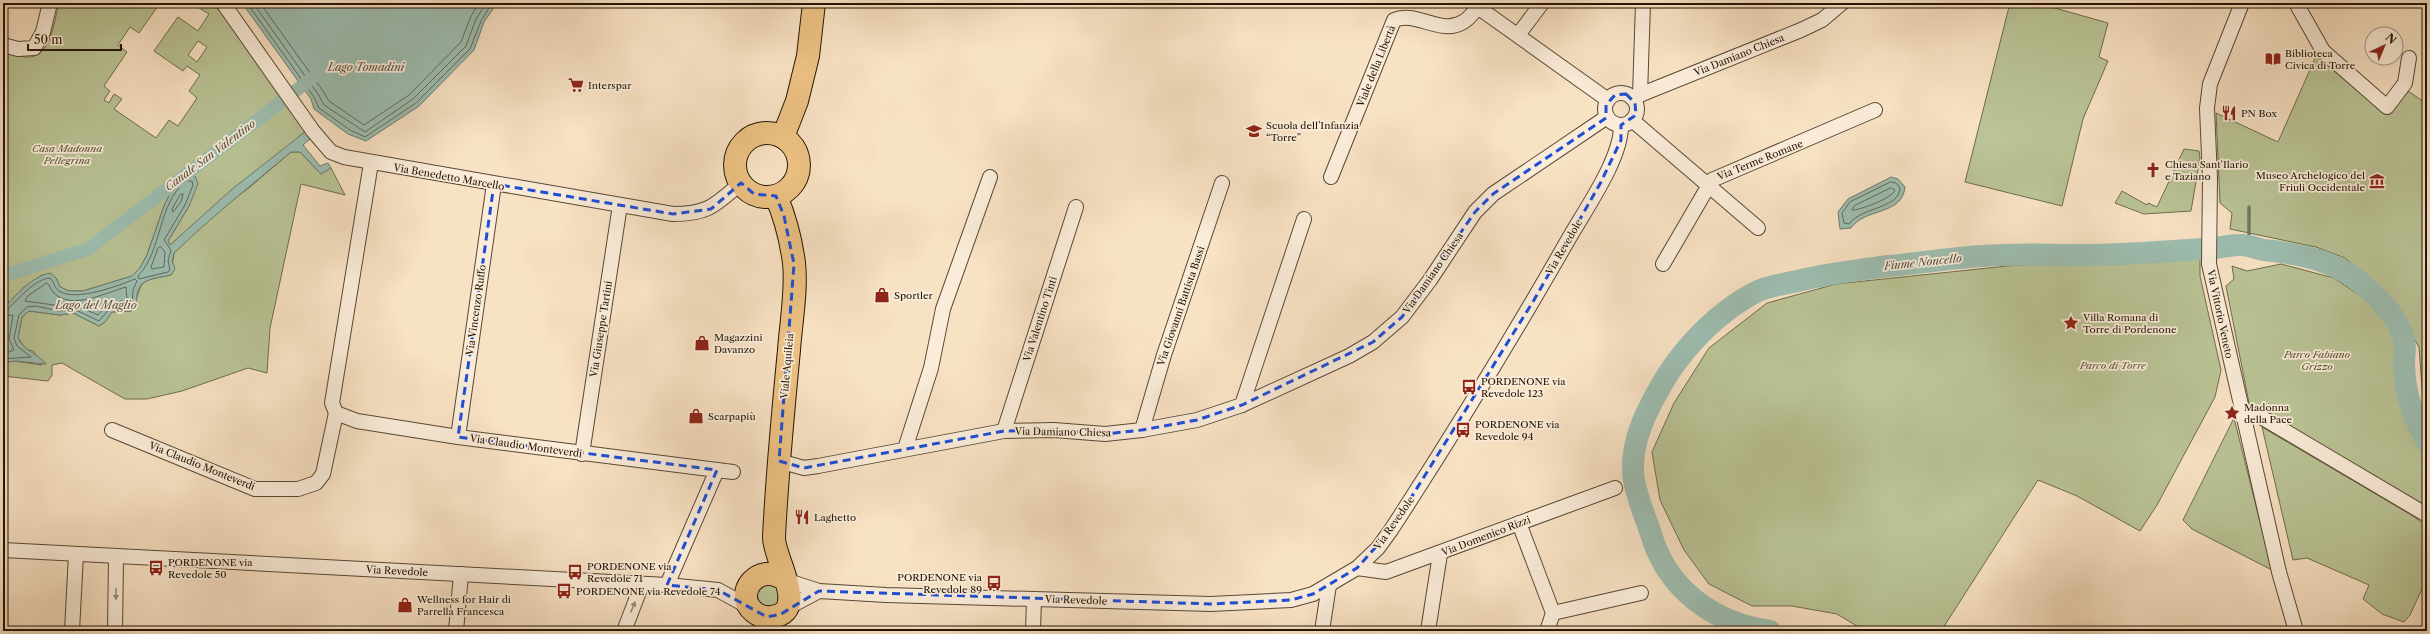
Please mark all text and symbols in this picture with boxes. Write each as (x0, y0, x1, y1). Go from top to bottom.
street label: Viale della Libertà (1353, 23, 1398, 109)
scale bar (28, 26, 121, 52)
north arrow (2364, 26, 2404, 66)
text: N (2383, 30, 2400, 47)
street label: Via Damiano Chiesa (1691, 31, 1787, 79)
text: 50 m (34, 32, 63, 47)
place label: Biblioteca Civica di Torre (2285, 47, 2356, 72)
library icon: Biblioteca Civica di Torre (2264, 50, 2282, 68)
water label: Lago Tomadini (327, 60, 405, 74)
supermarket icon: Interspar (567, 76, 585, 94)
place label: Interspar (588, 79, 632, 92)
restaurant icon: PN Box (2220, 104, 2238, 122)
place label: PN Box (2241, 107, 2277, 120)
water label: Canale San Valentino (162, 116, 258, 194)
place label: Scuola dell’Infanzia “Torre” (1266, 119, 1360, 144)
school or university icon: Scuola dell’Infanzia “Torre” (1245, 122, 1263, 140)
street label: Via Terme Romane (1714, 137, 1805, 184)
park label: Casa Madonna Pellegrina (32, 142, 102, 167)
place label: Chiesa Sant'Ilario e Taziano (2165, 158, 2248, 183)
street label: Via Benedetto Marcello (392, 161, 505, 193)
church icon: Chiesa Sant'Ilario e Taziano (2144, 161, 2162, 179)
place label: Museo Archelogico del Friuli Occidentale (2256, 169, 2365, 194)
museum icon: Museo Archelogico del Friuli Occidentale (2368, 172, 2386, 190)
street label: Via Revedole (1542, 216, 1585, 278)
street label: Via Damiano Chiesa (1399, 229, 1466, 317)
street label: Via Giovanni Battista Bassi (1154, 244, 1208, 368)
water label: Fiume Noncello (1882, 251, 1963, 273)
street label: Via Vincenzo Ruffo (463, 264, 489, 357)
street label: Via Vittorio Veneto (2204, 268, 2236, 360)
street label: Via Valentino Tinti (1020, 275, 1060, 364)
street label: Via Giuseppe Tartini (587, 280, 615, 379)
shop icon: Sportler (873, 286, 891, 304)
place label: Sportler (894, 289, 934, 302)
water label: Lago del Maglio (54, 298, 137, 312)
place label: Villa Romana di Torre di Pordenone (2082, 311, 2177, 336)
place icon: Villa Romana di Torre di Pordenone (2062, 314, 2080, 332)
place label: Magazzini Davanzo (714, 331, 762, 356)
street label: Viale Aquileia (778, 332, 796, 400)
shop icon: Magazzini Davanzo (693, 334, 711, 352)
park label: Parco Fabiano Grizzo (2283, 348, 2351, 373)
park label: Parco di Torre (2079, 359, 2147, 372)
place label: PORDENONE via Revedole 123 (1481, 375, 1566, 400)
bus stop icon: PORDENONE via Revedole 123 (1460, 378, 1478, 396)
place label: Madonna della Pace (2244, 401, 2292, 426)
place icon: Madonna della Pace (2223, 404, 2241, 422)
shop icon: Scarpapiù (687, 407, 705, 425)
place label: Scarpapiù (708, 410, 755, 423)
place label: PORDENONE via Revedole 94 (1475, 418, 1560, 443)
bus stop icon: PORDENONE via Revedole 94 (1454, 421, 1472, 439)
street label: Via Damiano Chiesa (1014, 425, 1112, 439)
street label: Via Claudio Monteverdi (468, 432, 583, 460)
street label: Via Claudio Monteverdi (146, 438, 257, 493)
street label: Via Revedole (1370, 493, 1417, 553)
restaurant icon: Laghetto (793, 508, 811, 526)
place label: Laghetto (814, 511, 856, 524)
street label: Via Domenico Rizzi (1439, 513, 1532, 559)
place label: PORDENONE via Revedole 50 (168, 556, 253, 581)
bus stop icon: PORDENONE via Revedole 50 (147, 559, 165, 577)
place label: PORDENONE via Revedole 71 (587, 560, 672, 585)
street label: Via Revedole (365, 563, 429, 579)
bus stop icon: PORDENONE via Revedole 71 (566, 563, 584, 581)
place label: PORDENONE via Revedole 89 (897, 571, 983, 596)
bus stop icon: PORDENONE via Revedole 89 (985, 574, 1003, 592)
bus stop icon: PORDENONE via Revedole 74 (555, 582, 573, 600)
place label: PORDENONE via Revedole 74 (576, 585, 721, 598)
one-way arrow (113, 588, 119, 601)
street label: Via Revedole (1044, 592, 1108, 608)
place label: Wellness for Hair di Parrella Francesca (416, 593, 511, 618)
shop icon: Wellness for Hair di Parrella Francesca (396, 596, 414, 614)
one-way arrow (631, 601, 637, 613)

